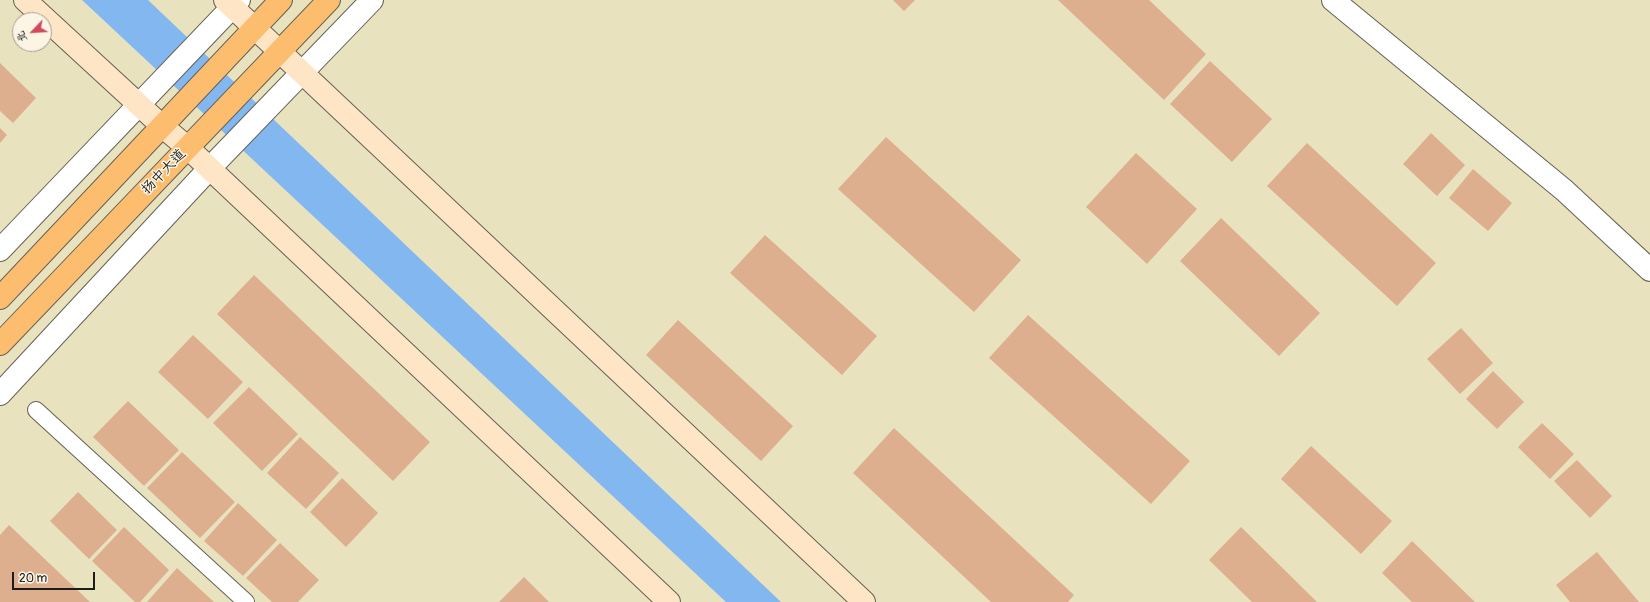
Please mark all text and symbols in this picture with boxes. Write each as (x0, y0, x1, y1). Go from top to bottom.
north arrow (12, 12, 52, 52)
text: 北 (13, 29, 30, 45)
street label: 扬中大道 (139, 146, 189, 198)
scale bar (14, 564, 97, 590)
text: 20 m (19, 571, 47, 586)

